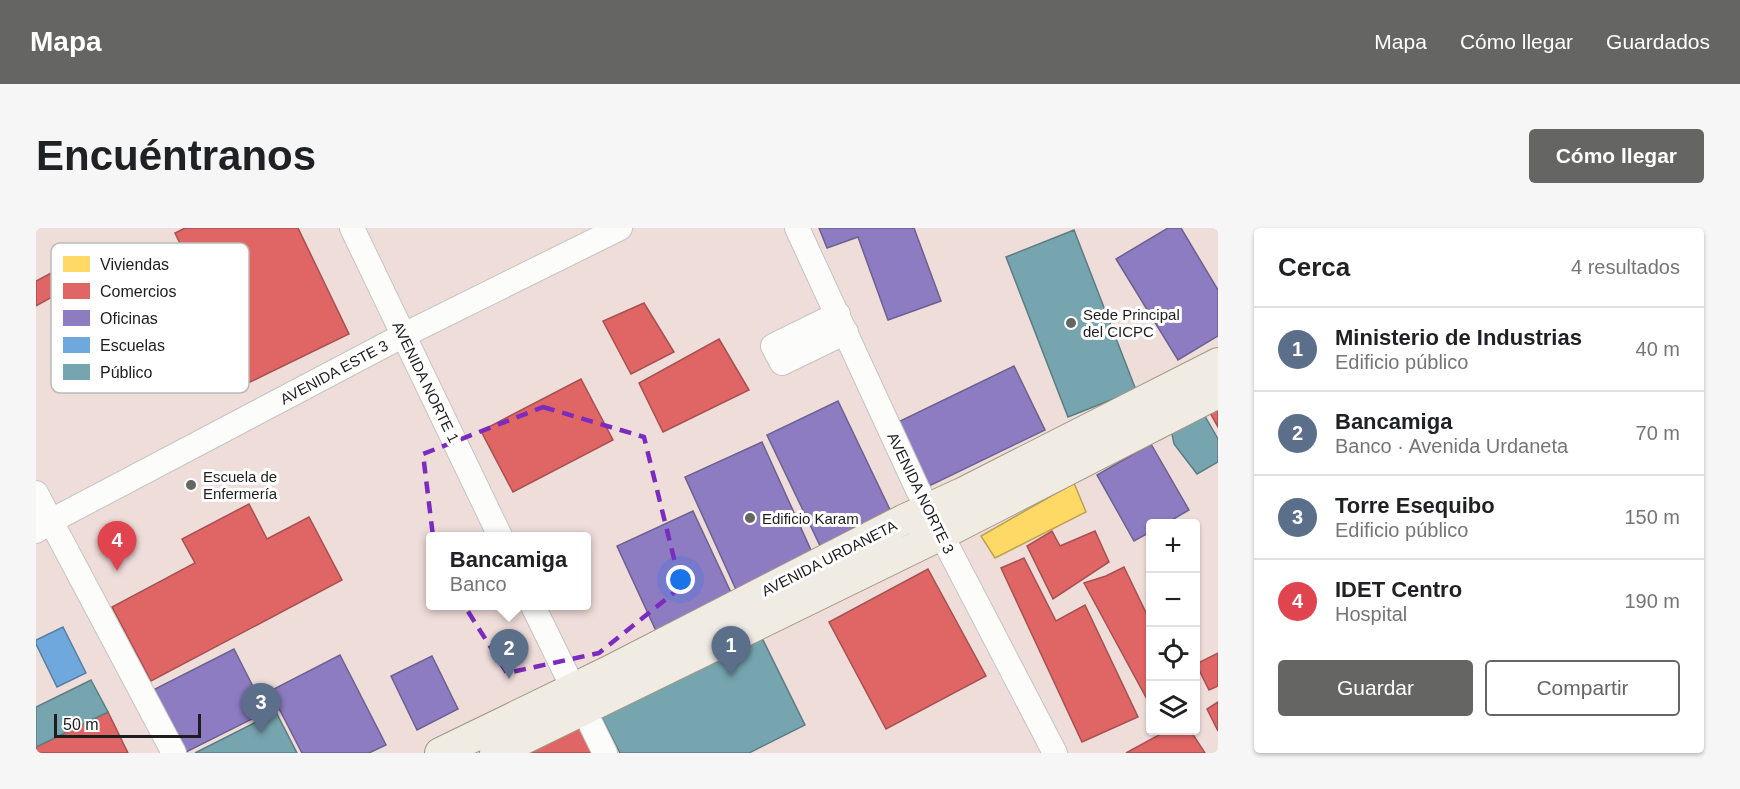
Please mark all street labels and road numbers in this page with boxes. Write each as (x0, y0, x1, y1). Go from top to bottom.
street label: AVENIDA NORTE 1 (389, 319, 463, 445)
street label: AVENIDA ESTE 3 (277, 336, 391, 408)
street label: AVENIDA NORTE 3 (884, 430, 958, 556)
street label: AVENIDA URDANETA (759, 516, 899, 600)

